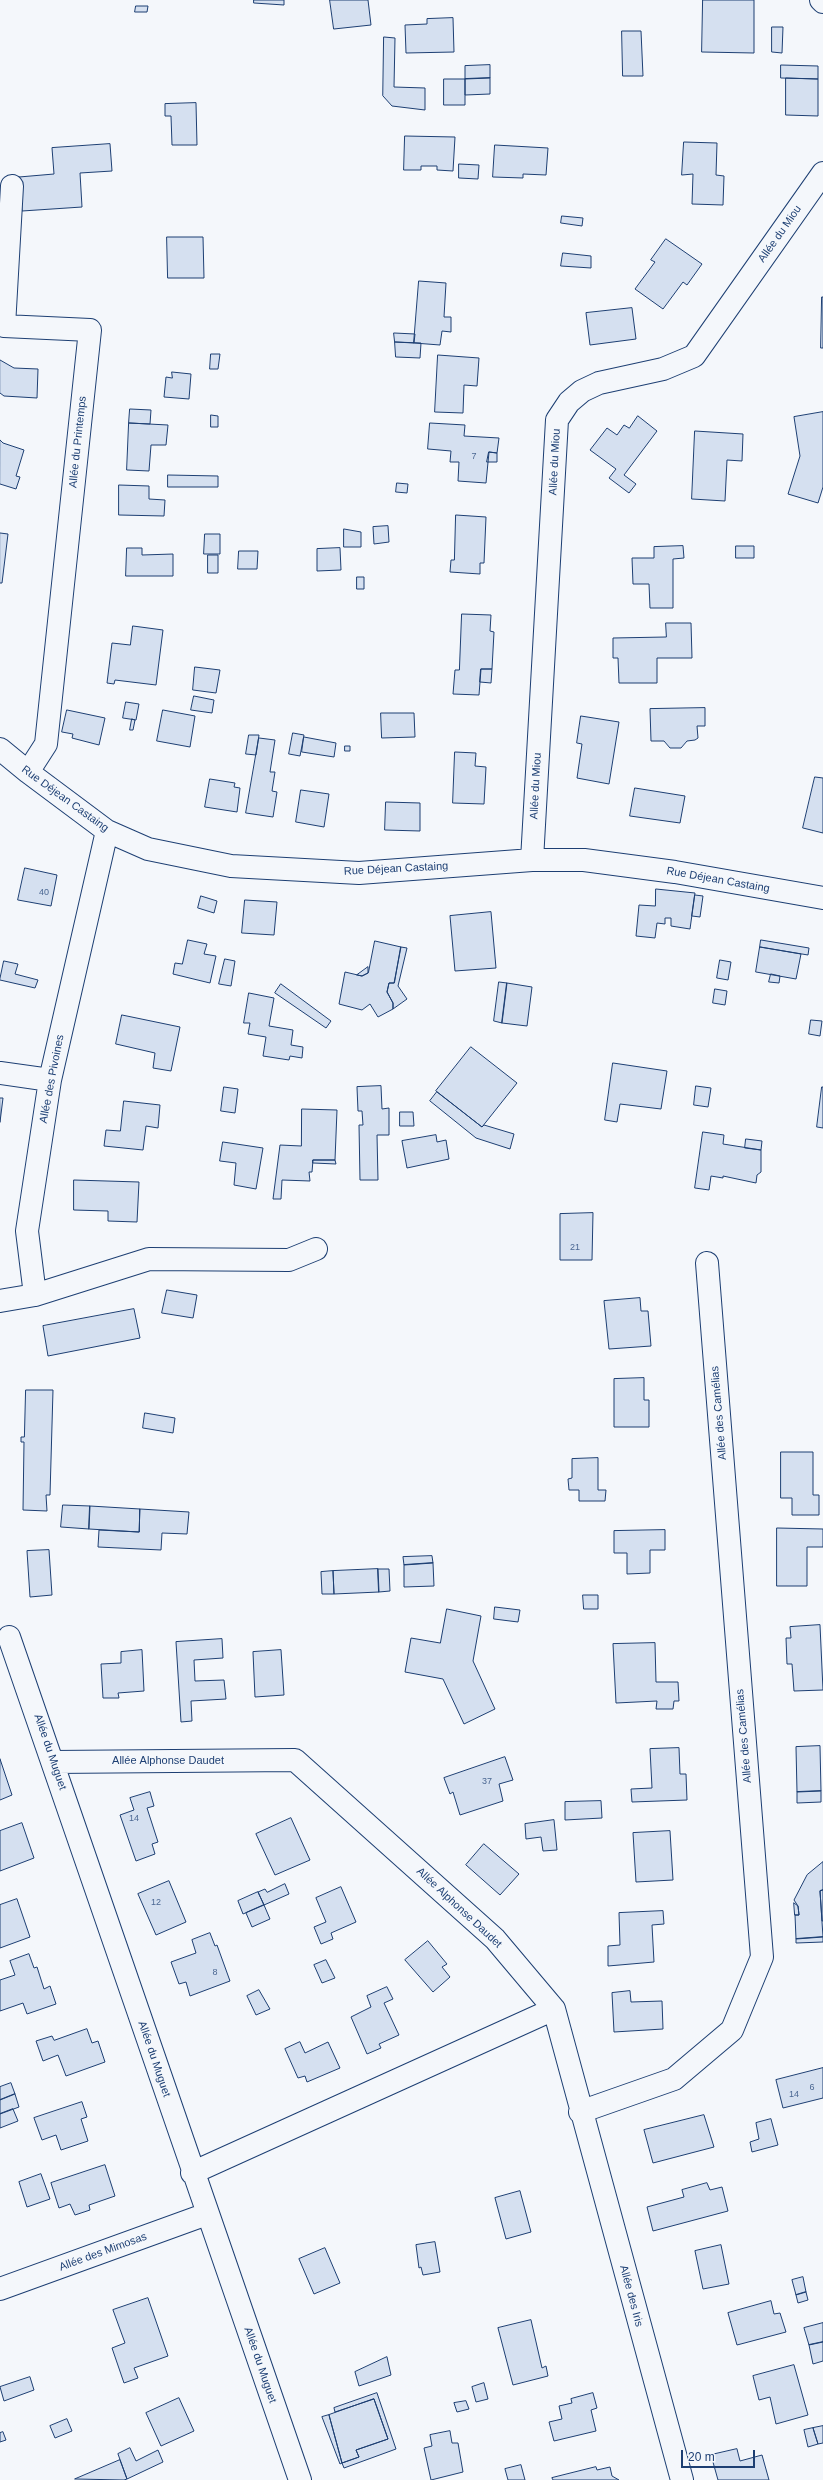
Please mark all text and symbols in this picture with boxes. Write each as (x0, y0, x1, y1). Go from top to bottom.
street label: Allée du Miou (755, 203, 805, 265)
street label: Allée du Printemps (67, 395, 89, 489)
street label: Allée du Miou (547, 428, 563, 496)
house number: 7 (471, 452, 477, 462)
street label: Allée du Miou (528, 752, 544, 820)
street label: Rue Déjean Castaing (19, 763, 111, 835)
street label: Rue Déjean Castaing (343, 860, 449, 878)
street label: Rue Déjean Castaing (665, 864, 771, 896)
house number: 40 (39, 888, 49, 898)
street label: Allée des Pivoines (37, 1034, 67, 1124)
house number: 21 (570, 1243, 580, 1253)
street label: Allée des Camélias (708, 1366, 730, 1460)
street label: Allée des Camélias (733, 1689, 755, 1783)
street label: Allée du Muguet (31, 1712, 69, 1792)
street label: Allée Alphonse Daudet (112, 1754, 224, 1768)
house number: 37 (482, 1777, 492, 1787)
house number: 14 (129, 1814, 139, 1824)
street label: Allée Alphonse Daudet (414, 1865, 504, 1951)
house number: 12 (151, 1898, 161, 1908)
house number: 8 (212, 1968, 218, 1978)
street label: Allée du Muguet (135, 2019, 173, 2099)
house number: 6 (809, 2083, 815, 2093)
house number: 14 (789, 2090, 799, 2100)
street label: Allée des Mimosas (57, 2230, 149, 2274)
street label: Allée des Iris (616, 2264, 646, 2328)
street label: Allée du Muguet (241, 2325, 279, 2405)
scale bar (683, 2442, 757, 2468)
text: 20 m (688, 2450, 715, 2464)

